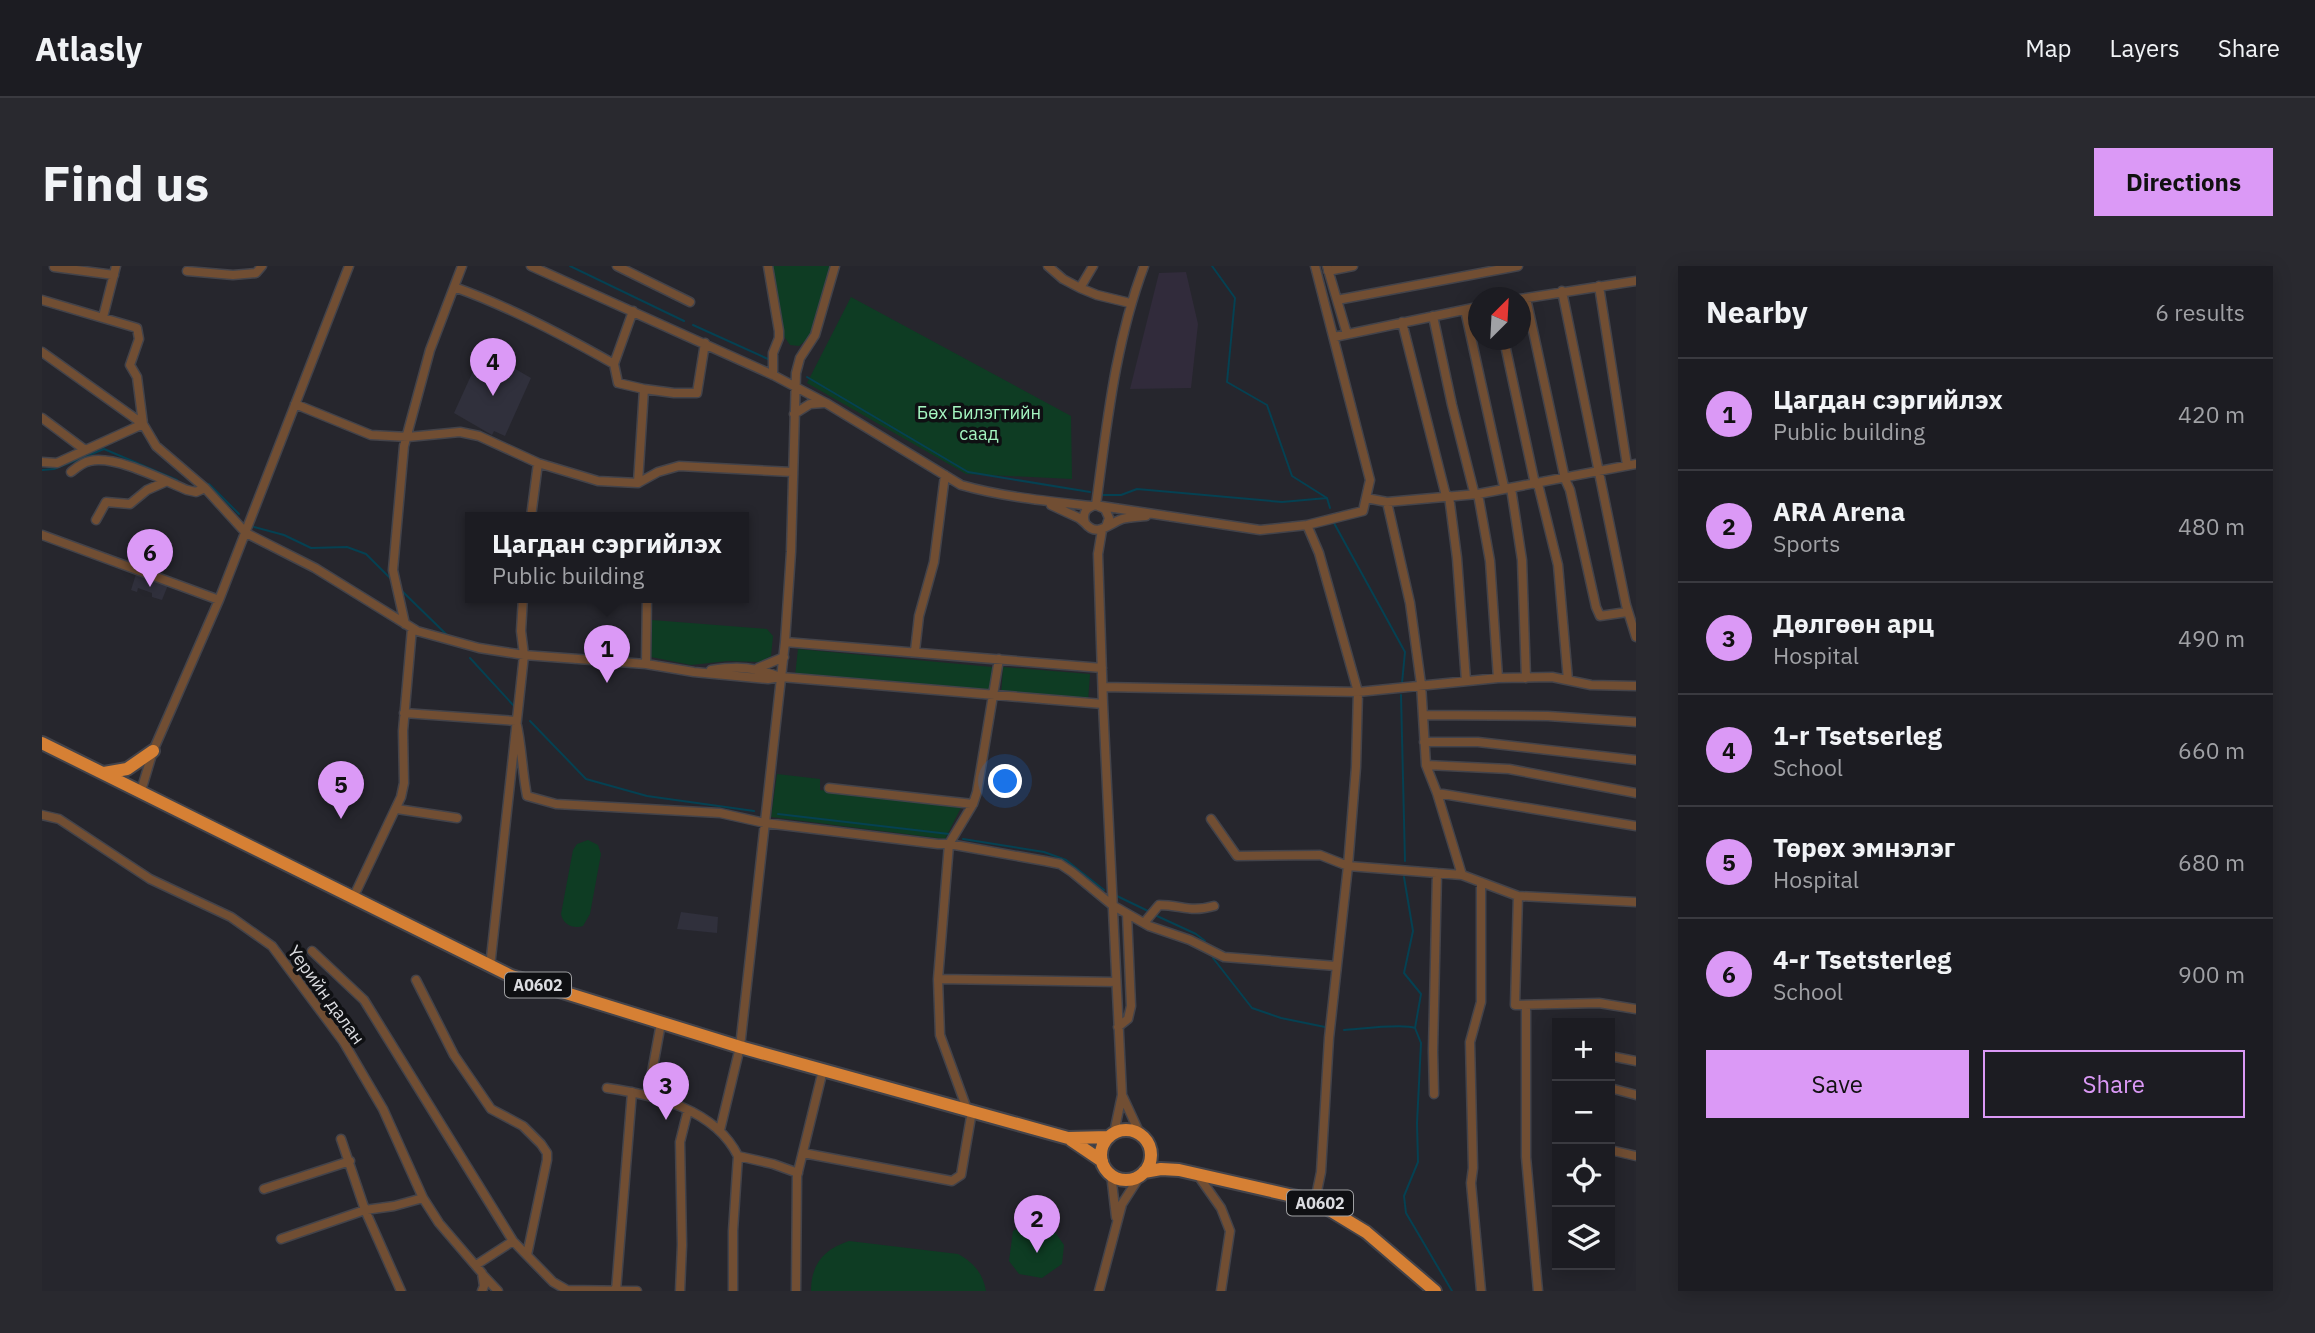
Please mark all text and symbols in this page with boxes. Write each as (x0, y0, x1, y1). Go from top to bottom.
text: Atlasly (35, 27, 142, 70)
text: Map (2025, 32, 2072, 64)
text: Layers (2110, 32, 2180, 64)
text: Share (2218, 32, 2280, 64)
button: Directions (2094, 148, 2273, 216)
text: Find us (42, 151, 209, 214)
north arrow (1468, 287, 1531, 350)
text: Nearby (1706, 292, 1808, 331)
text: 6 results (2155, 297, 2245, 327)
pin: 4 (470, 338, 516, 396)
text: Цагдан сэргийлэх (1773, 382, 2003, 416)
text: 1 (1722, 399, 1736, 429)
text: 420 m (2178, 399, 2245, 429)
park label: Бөх Билэгтийн саад (917, 401, 1041, 445)
text: Public building (1773, 416, 1925, 446)
text: ARA Arena (1773, 494, 1905, 528)
text: 2 (1722, 511, 1736, 541)
text: 480 m (2178, 511, 2245, 541)
popup (465, 512, 749, 603)
text: Цагдан сэргийлэх (492, 526, 722, 560)
text: Sports (1773, 528, 1840, 558)
pin: 6 (127, 529, 173, 587)
text: Public building (492, 560, 644, 590)
text: Дөлгөөн арц (1773, 606, 1934, 640)
text: 3 (1722, 623, 1736, 653)
text: 490 m (2178, 623, 2245, 653)
pin: 1 (584, 625, 630, 683)
text: Hospital (1773, 640, 1859, 670)
text: 1-r Tsetserleg (1773, 718, 1942, 752)
text: 4 (1722, 735, 1736, 765)
text: 660 m (2178, 735, 2245, 765)
text: School (1773, 752, 1843, 782)
pin: 5 (318, 761, 364, 819)
your location (988, 764, 1022, 798)
text: Төрөх эмнэлэг (1773, 830, 1955, 864)
text: 5 (1722, 847, 1736, 877)
text: 680 m (2178, 847, 2245, 877)
text: Hospital (1773, 864, 1859, 894)
street label: Үерийн далан (283, 941, 370, 1049)
text: 4-r Tsetsterleg (1773, 942, 1951, 976)
text: 6 (1722, 959, 1736, 989)
text: 900 m (2178, 959, 2245, 989)
road number: A0602 (505, 972, 571, 998)
text: School (1773, 976, 1843, 1006)
map controls (1552, 1018, 1615, 1270)
button: + (1552, 1018, 1615, 1081)
button: Save (1706, 1050, 1969, 1118)
button: Share (1983, 1050, 2245, 1118)
pin: 3 (643, 1062, 689, 1120)
button: − (1552, 1081, 1615, 1144)
button: locate (1552, 1144, 1615, 1207)
road number: A0602 (1287, 1191, 1353, 1216)
pin: 2 (1014, 1195, 1060, 1253)
button: layers (1552, 1207, 1615, 1270)

